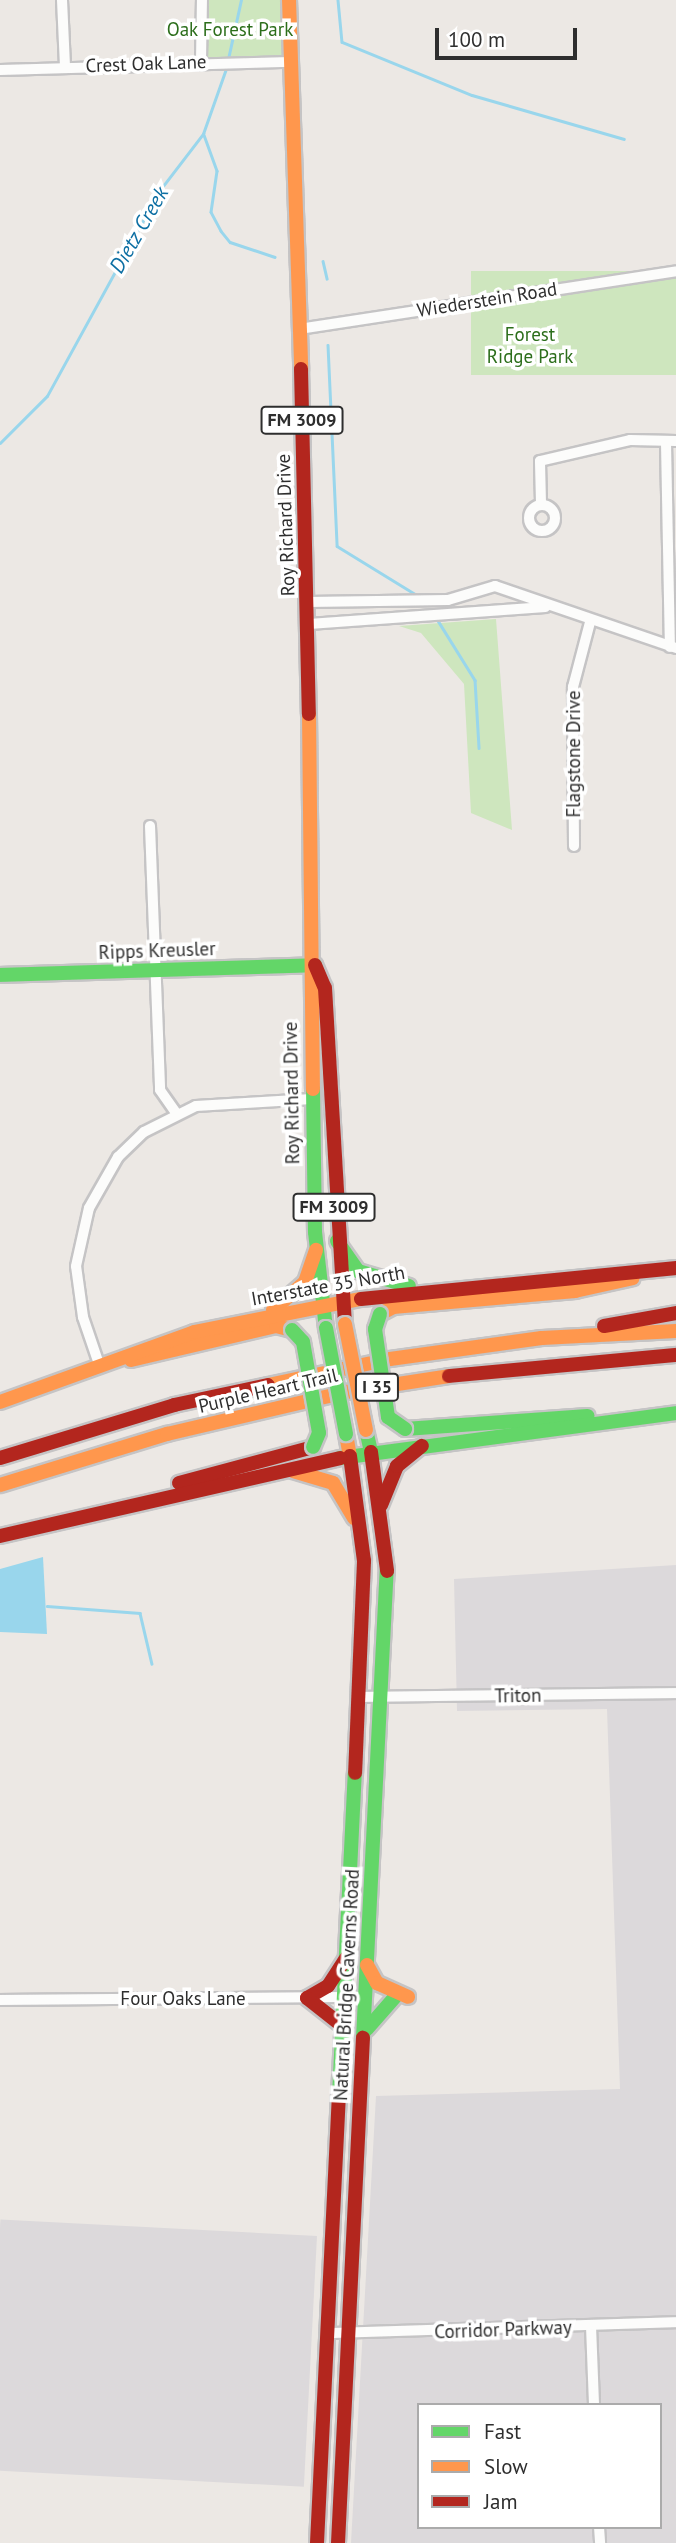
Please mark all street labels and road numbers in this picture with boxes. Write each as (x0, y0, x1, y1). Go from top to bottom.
street label: Crest Oak Lane (85, 50, 207, 78)
street label: Wiederstein Road (415, 278, 559, 322)
road number: FM 3009 (260, 406, 344, 434)
street label: Roy Richard Drive (272, 453, 300, 597)
street label: Flagstone Drive (563, 690, 585, 818)
street label: Ripps Kreusler (98, 938, 216, 964)
street label: Roy Richard Drive (279, 1021, 305, 1165)
road number: FM 3009 (292, 1192, 376, 1222)
street label: Interstate 35 North (249, 1261, 407, 1311)
street label: Purple Heart Trail (196, 1364, 340, 1418)
road number: I 35 (354, 1372, 400, 1402)
street label: Triton (494, 1684, 542, 1708)
street label: Natural Bridge Caverns Road (330, 1869, 364, 2101)
street label: Four Oaks Lane (120, 1988, 246, 2010)
street label: Corridor Parkway (434, 2316, 572, 2344)

